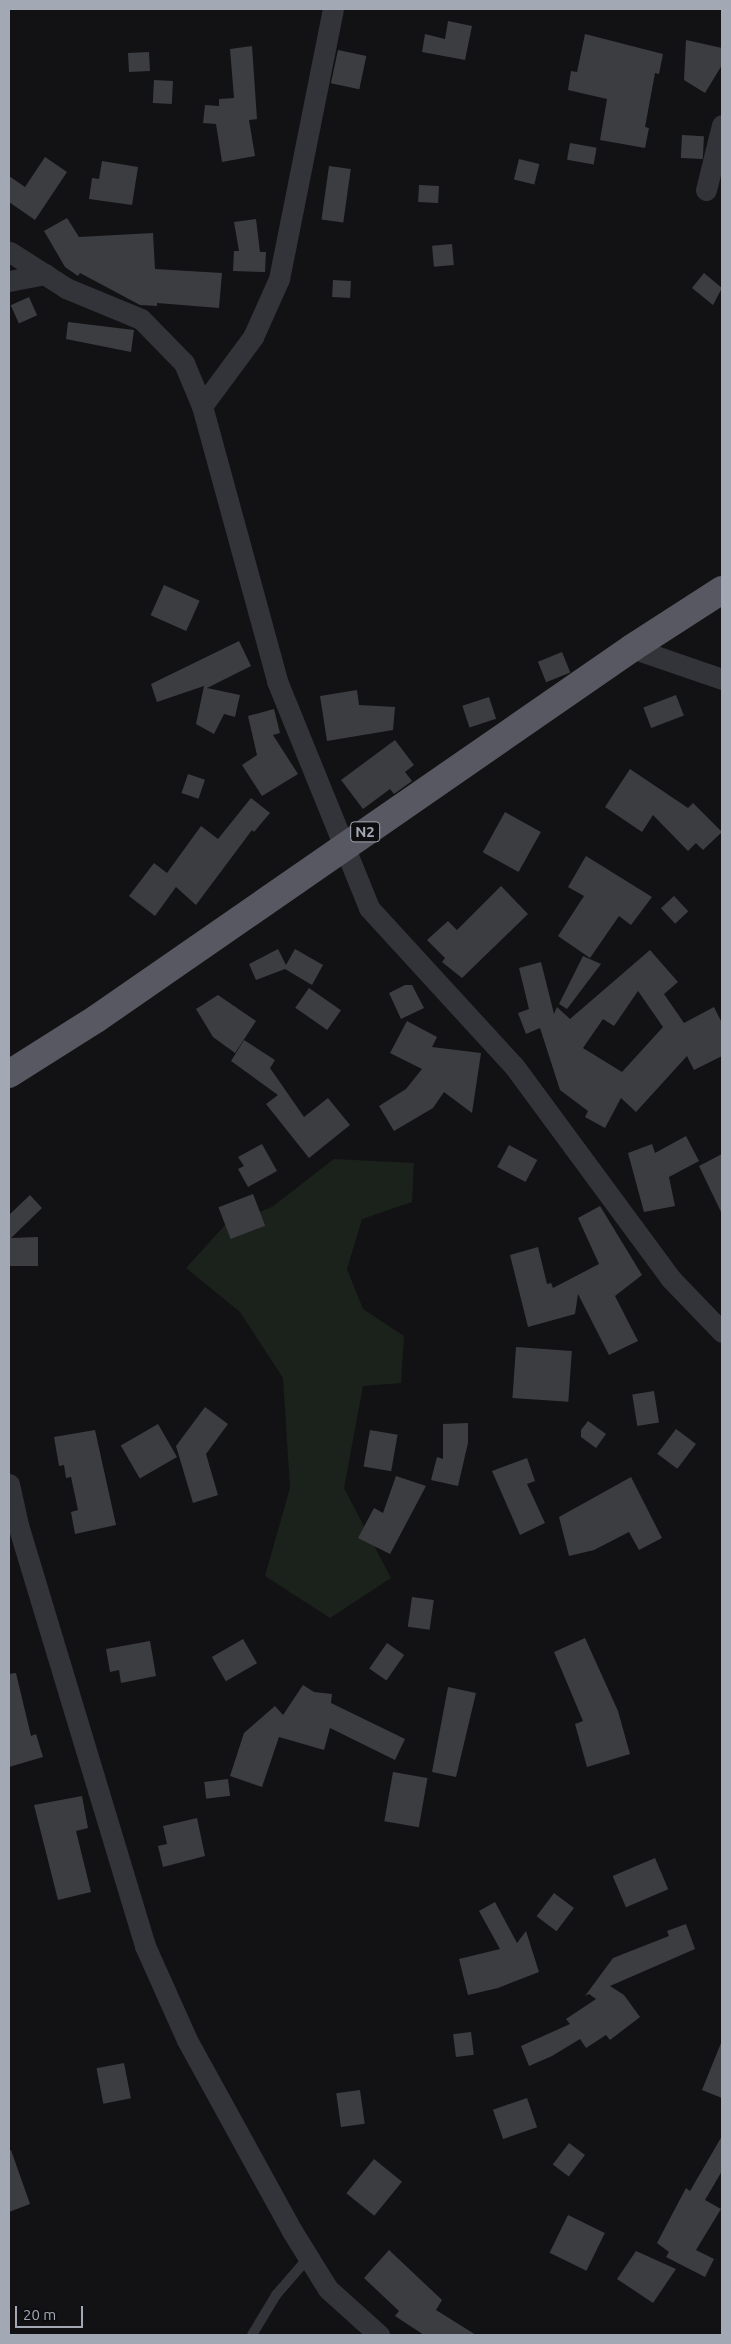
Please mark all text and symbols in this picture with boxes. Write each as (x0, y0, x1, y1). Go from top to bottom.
road number: N2 (350, 820, 380, 844)
scale bar (18, 2296, 85, 2328)
text: 20 m (23, 2306, 56, 2323)

